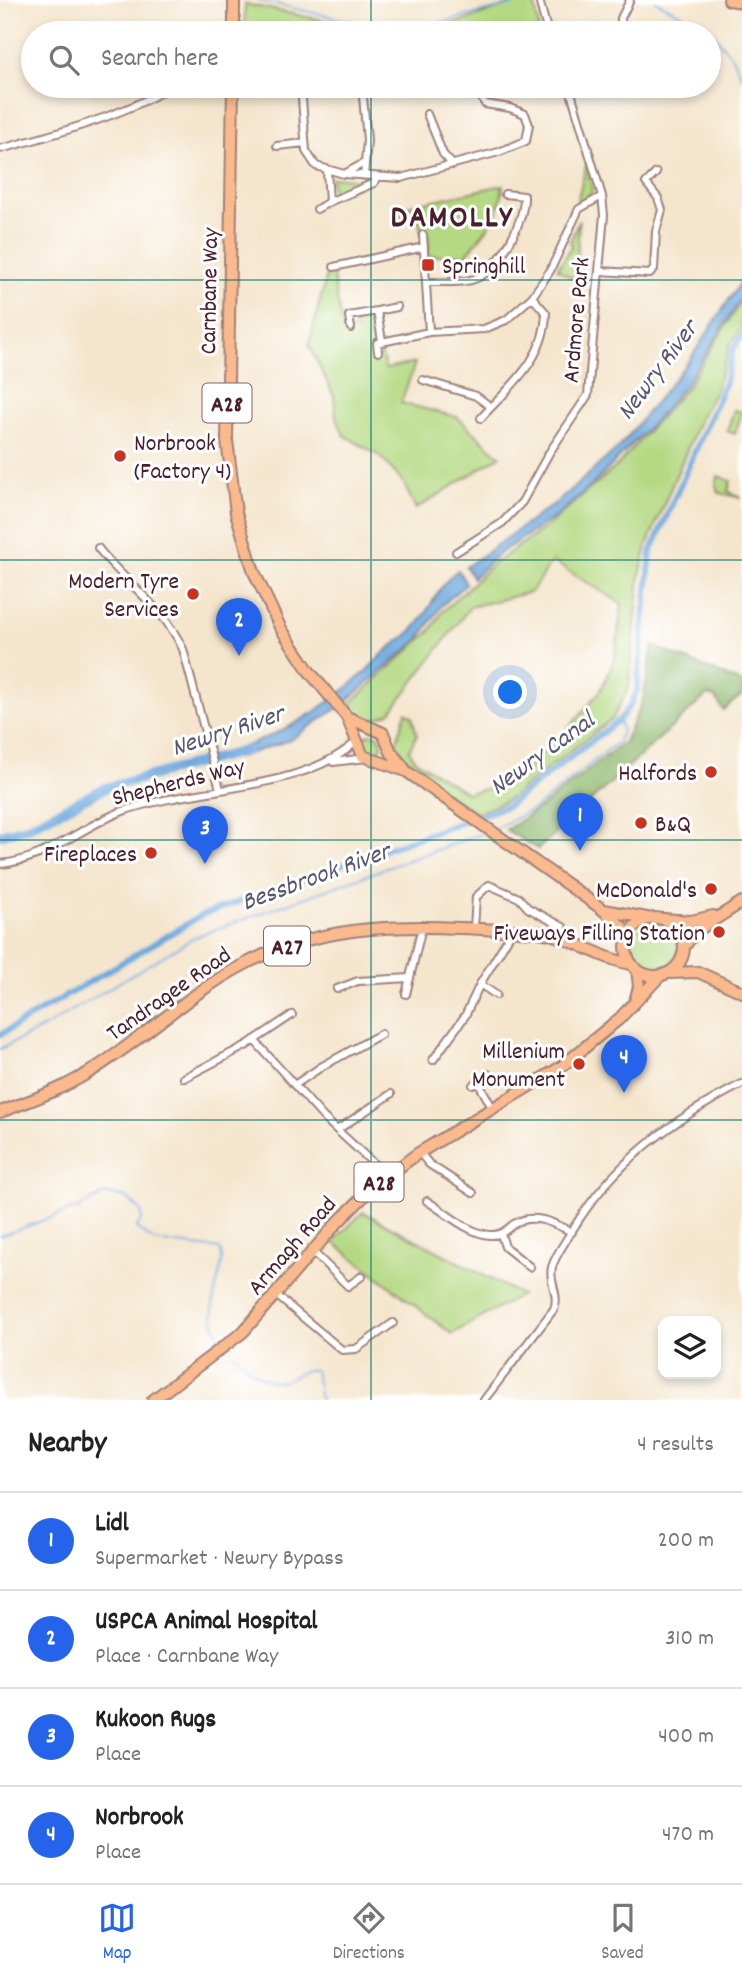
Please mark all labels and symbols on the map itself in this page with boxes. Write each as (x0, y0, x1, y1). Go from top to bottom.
district label: DAMOLLY (391, 197, 514, 243)
street label: Carnbane Way (193, 226, 229, 355)
place label: Springhill (442, 251, 526, 285)
street label: Ardmore Park (556, 256, 600, 385)
marker: Springhill (420, 257, 436, 273)
water label: Newry River (609, 311, 711, 429)
road number: A28 (202, 384, 252, 422)
place label: Norbrook (Factory 4) (134, 428, 231, 490)
marker: Norbrook (Factory 4) (112, 448, 128, 464)
place label: Modern Tyre Services (68, 566, 179, 628)
marker: Modern Tyre Services (185, 586, 201, 602)
pin: 2 (216, 598, 262, 656)
your location (493, 675, 527, 709)
water label: Newry River (167, 696, 292, 768)
water label: Newry Canal (483, 703, 605, 806)
street label: Shepherds Way (109, 751, 250, 817)
place label: Halfords (618, 758, 697, 792)
marker: Halfords (703, 764, 719, 780)
pin: 1 (557, 793, 603, 851)
pin: 3 (182, 806, 228, 864)
place label: B&Q (655, 809, 691, 843)
marker: B&Q (633, 815, 649, 831)
water label: Bessbrook River (237, 833, 399, 922)
place label: Fireplaces (44, 839, 137, 873)
marker: Fireplaces (143, 845, 159, 861)
place label: McDonald's (596, 875, 697, 909)
marker: McDonald's (703, 881, 719, 897)
place label: Fiveways Filling Station (494, 918, 705, 952)
marker: Fiveways Filling Station (711, 924, 727, 940)
road number: A27 (264, 926, 310, 965)
street label: Tandragee Road (100, 940, 239, 1051)
pin: 4 (601, 1035, 647, 1093)
place label: Millenium Monument (472, 1036, 565, 1098)
marker: Millenium Monument (571, 1056, 587, 1072)
road number: A28 (354, 1162, 404, 1202)
street label: Armagh Road (241, 1190, 346, 1304)

